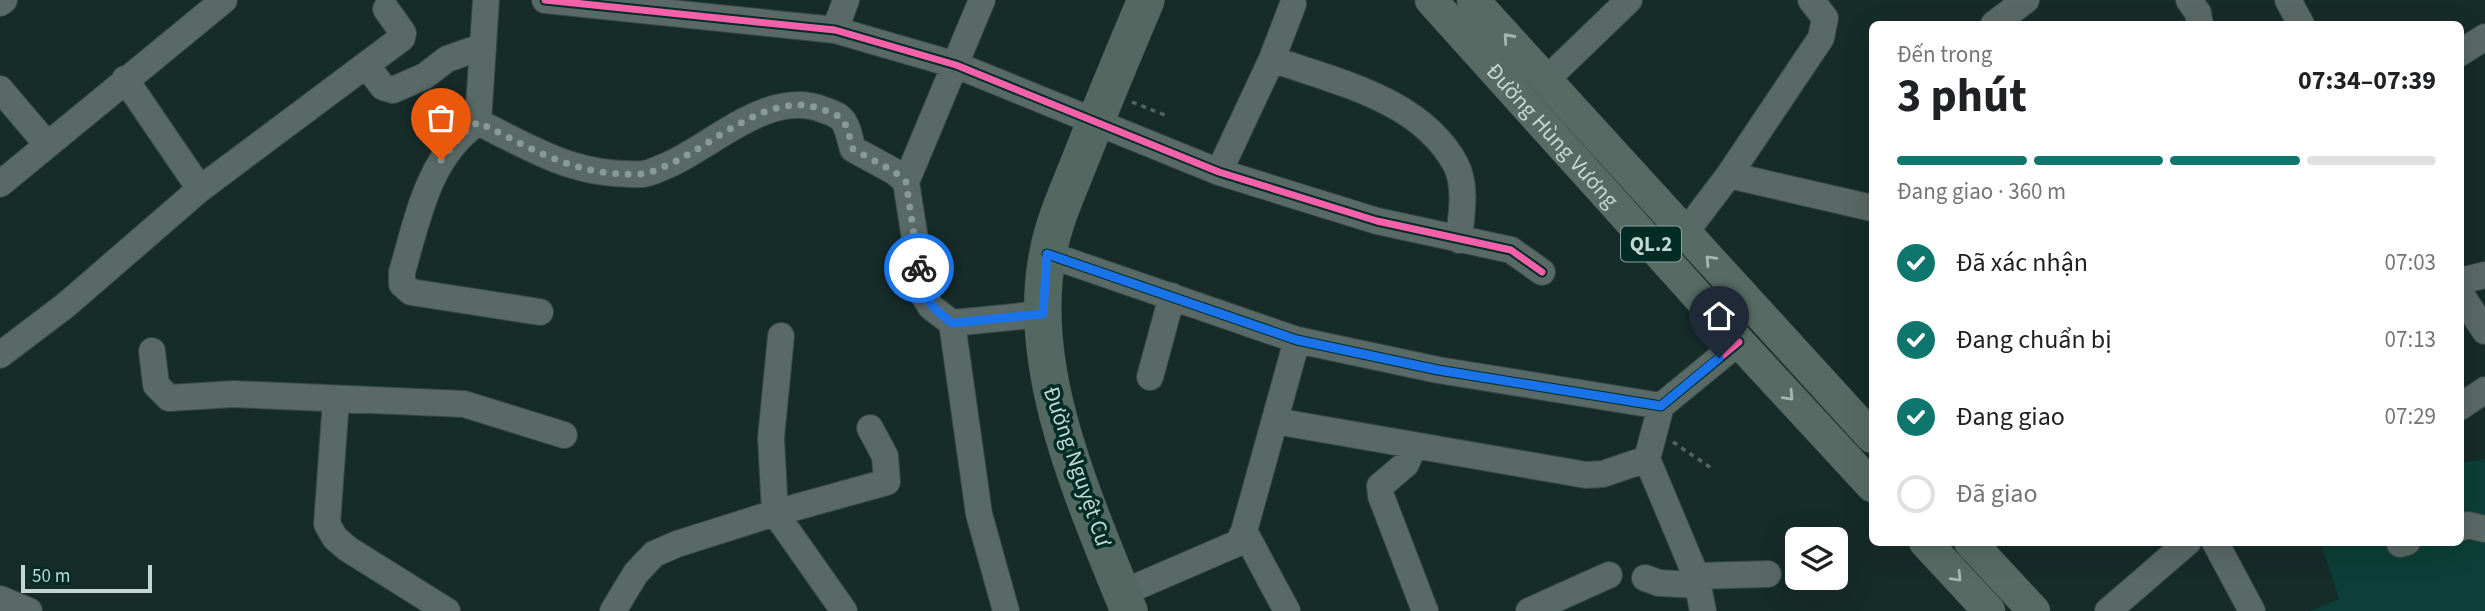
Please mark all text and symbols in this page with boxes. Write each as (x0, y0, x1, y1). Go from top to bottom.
one-way arrow (1503, 33, 1516, 46)
text: Đến trong (1897, 38, 1992, 71)
street label: Đường Hùng Vương (1478, 56, 1627, 216)
text: 07:34–07:39 (2298, 62, 2436, 99)
text: 3 phút (1897, 64, 2027, 129)
pin (411, 88, 471, 160)
icon: bag (422, 99, 460, 137)
text: Đang giao · 360 m (1897, 175, 2066, 208)
road number: QL.2 (1621, 226, 1681, 262)
courier (884, 233, 954, 303)
icon: check (1897, 244, 1935, 282)
text: Đã xác nhận (1956, 244, 2088, 281)
text: 07:03 (2385, 246, 2436, 279)
icon: bike (900, 249, 938, 287)
one-way arrow (1706, 256, 1718, 269)
pin (1689, 286, 1749, 358)
icon: home (1700, 297, 1738, 335)
icon: check (1897, 321, 1935, 359)
text: Đang chuẩn bị (1956, 321, 2112, 358)
text: 07:13 (2385, 323, 2436, 356)
street label: Đường Nguyệt Cư (1035, 382, 1120, 551)
one-way arrow (1781, 388, 1794, 401)
icon: check (1897, 398, 1935, 436)
text: Đang giao (1956, 398, 2065, 435)
text: 07:29 (2385, 400, 2436, 433)
text: Đã giao (1956, 475, 2038, 512)
map controls (1785, 527, 1848, 590)
button: layers (1785, 527, 1848, 590)
scale bar (21, 562, 152, 594)
text: 50 m (32, 563, 70, 590)
one-way arrow (1949, 569, 1961, 582)

